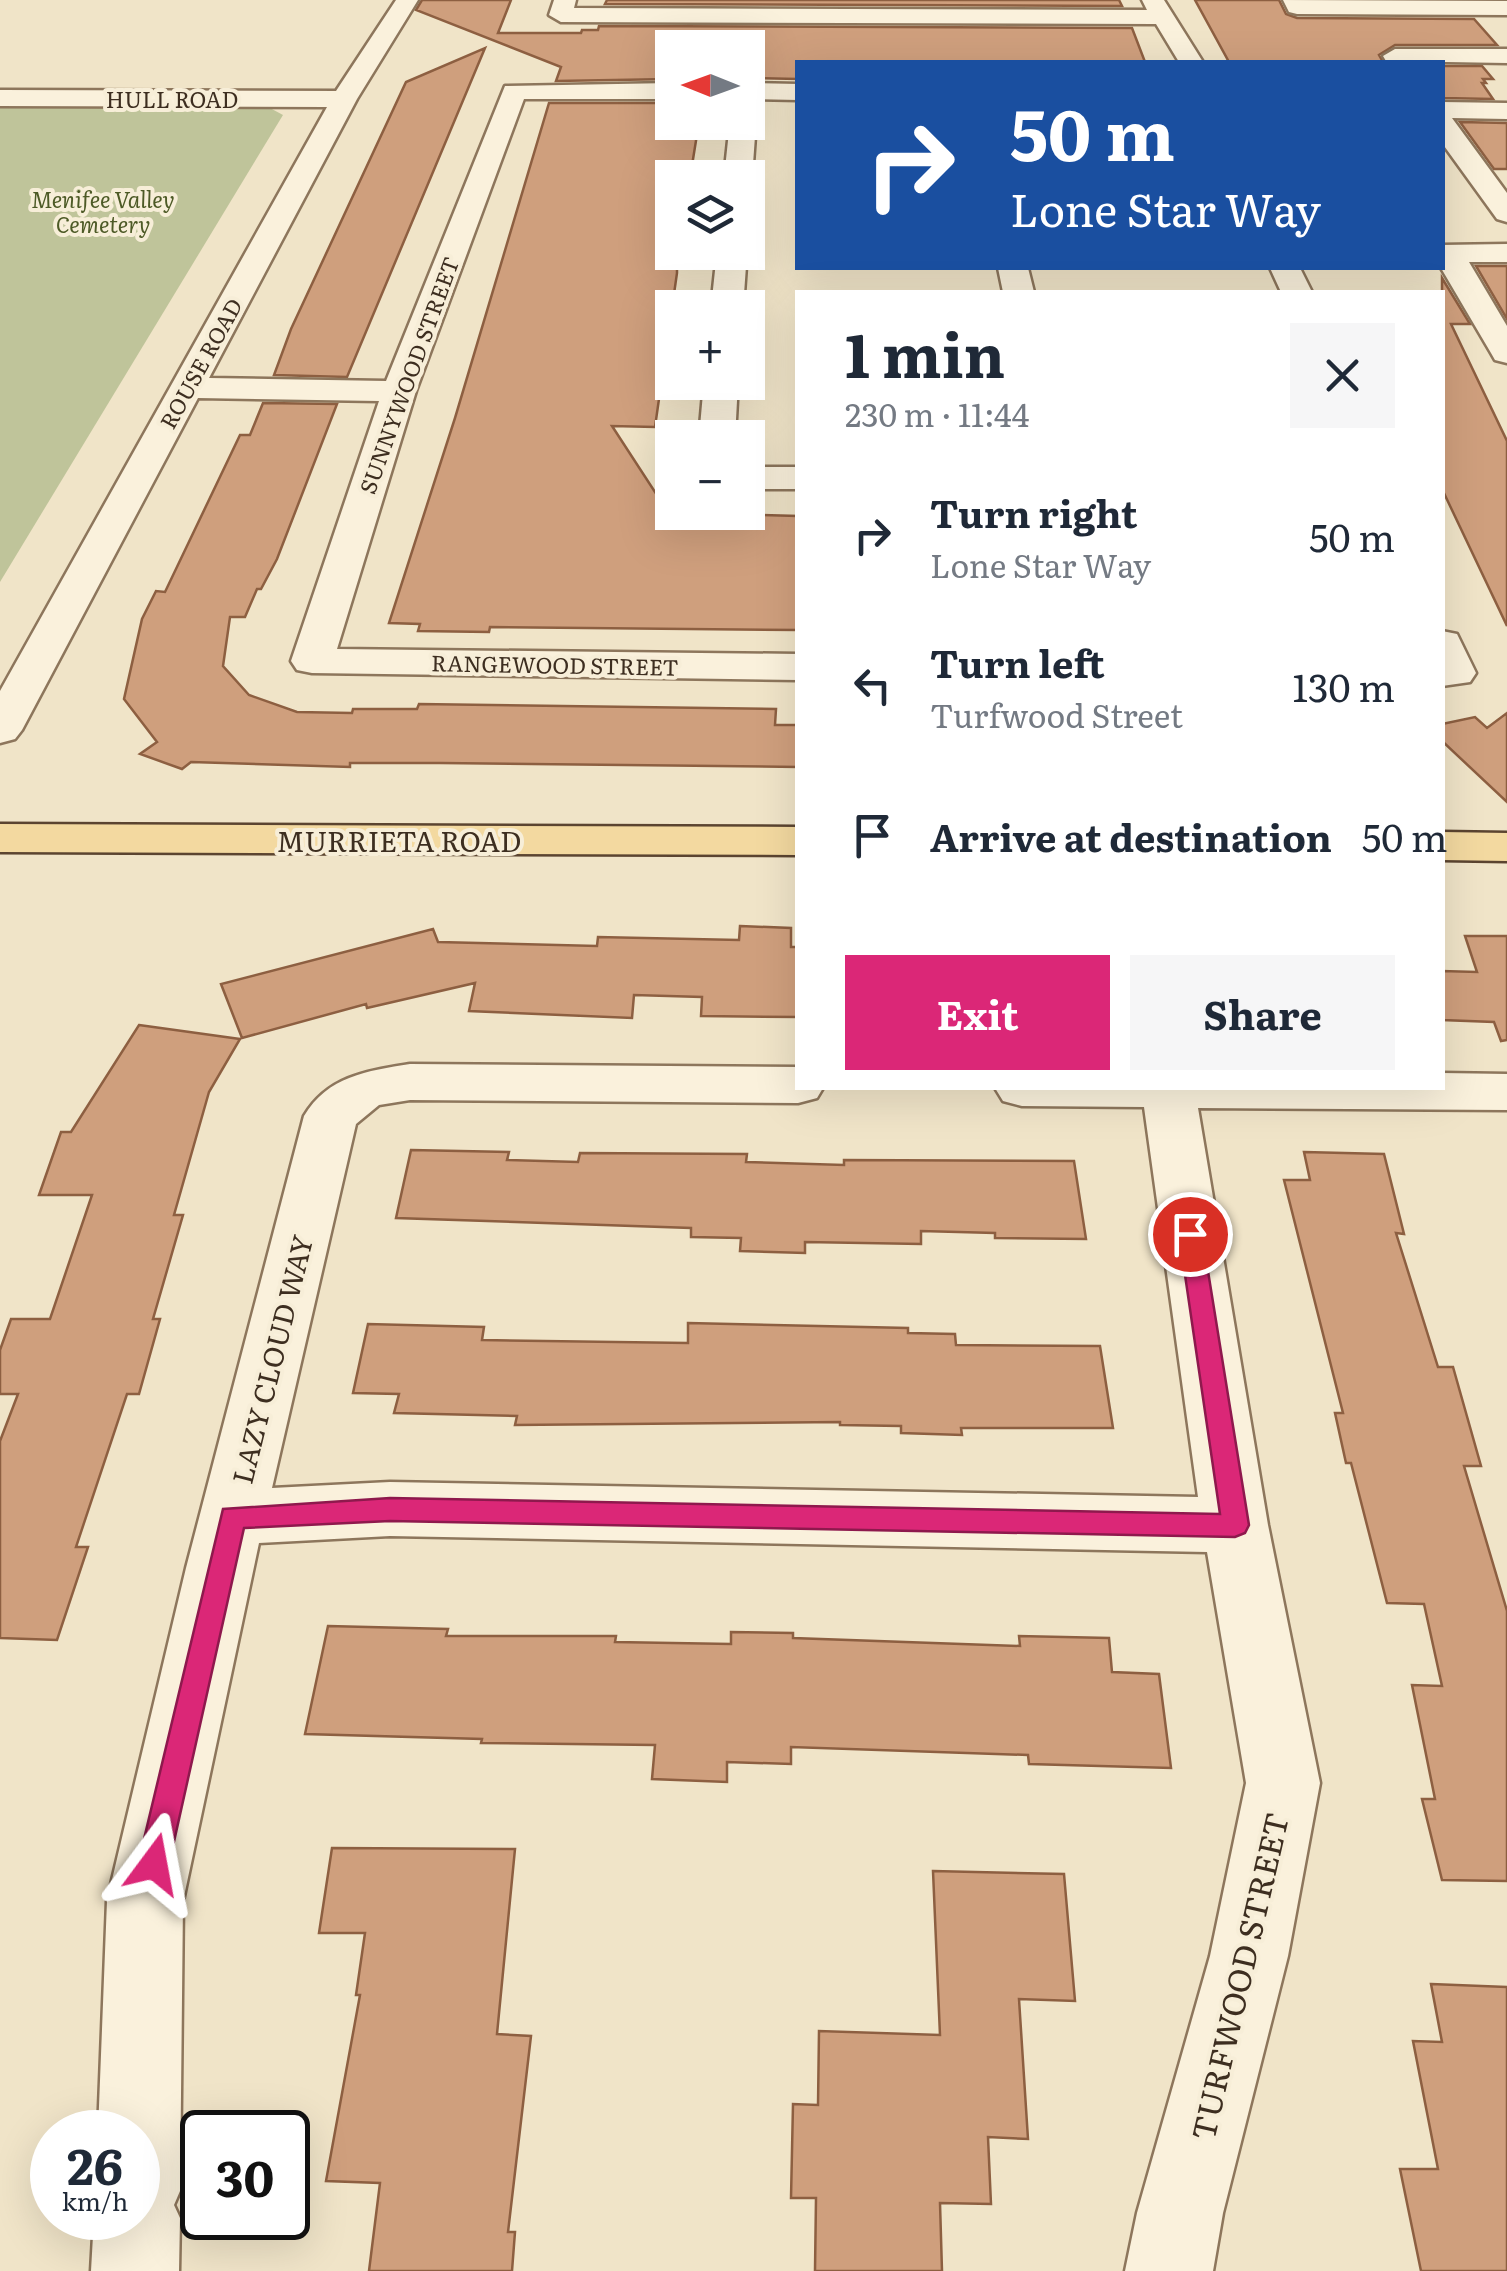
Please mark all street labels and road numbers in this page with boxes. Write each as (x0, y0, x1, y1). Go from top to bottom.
street label: HULL ROAD (106, 82, 238, 115)
street label: SUNNYWOOD STREET (350, 252, 466, 498)
street label: ROUSE ROAD (150, 292, 250, 434)
street label: RANGEWOOD STREET (431, 645, 679, 683)
street label: MURRIETA ROAD (277, 819, 521, 861)
street label: LAZY CLOUD WAY (220, 1230, 322, 1488)
street label: TURFWOOD STREET (1177, 1807, 1299, 2145)

